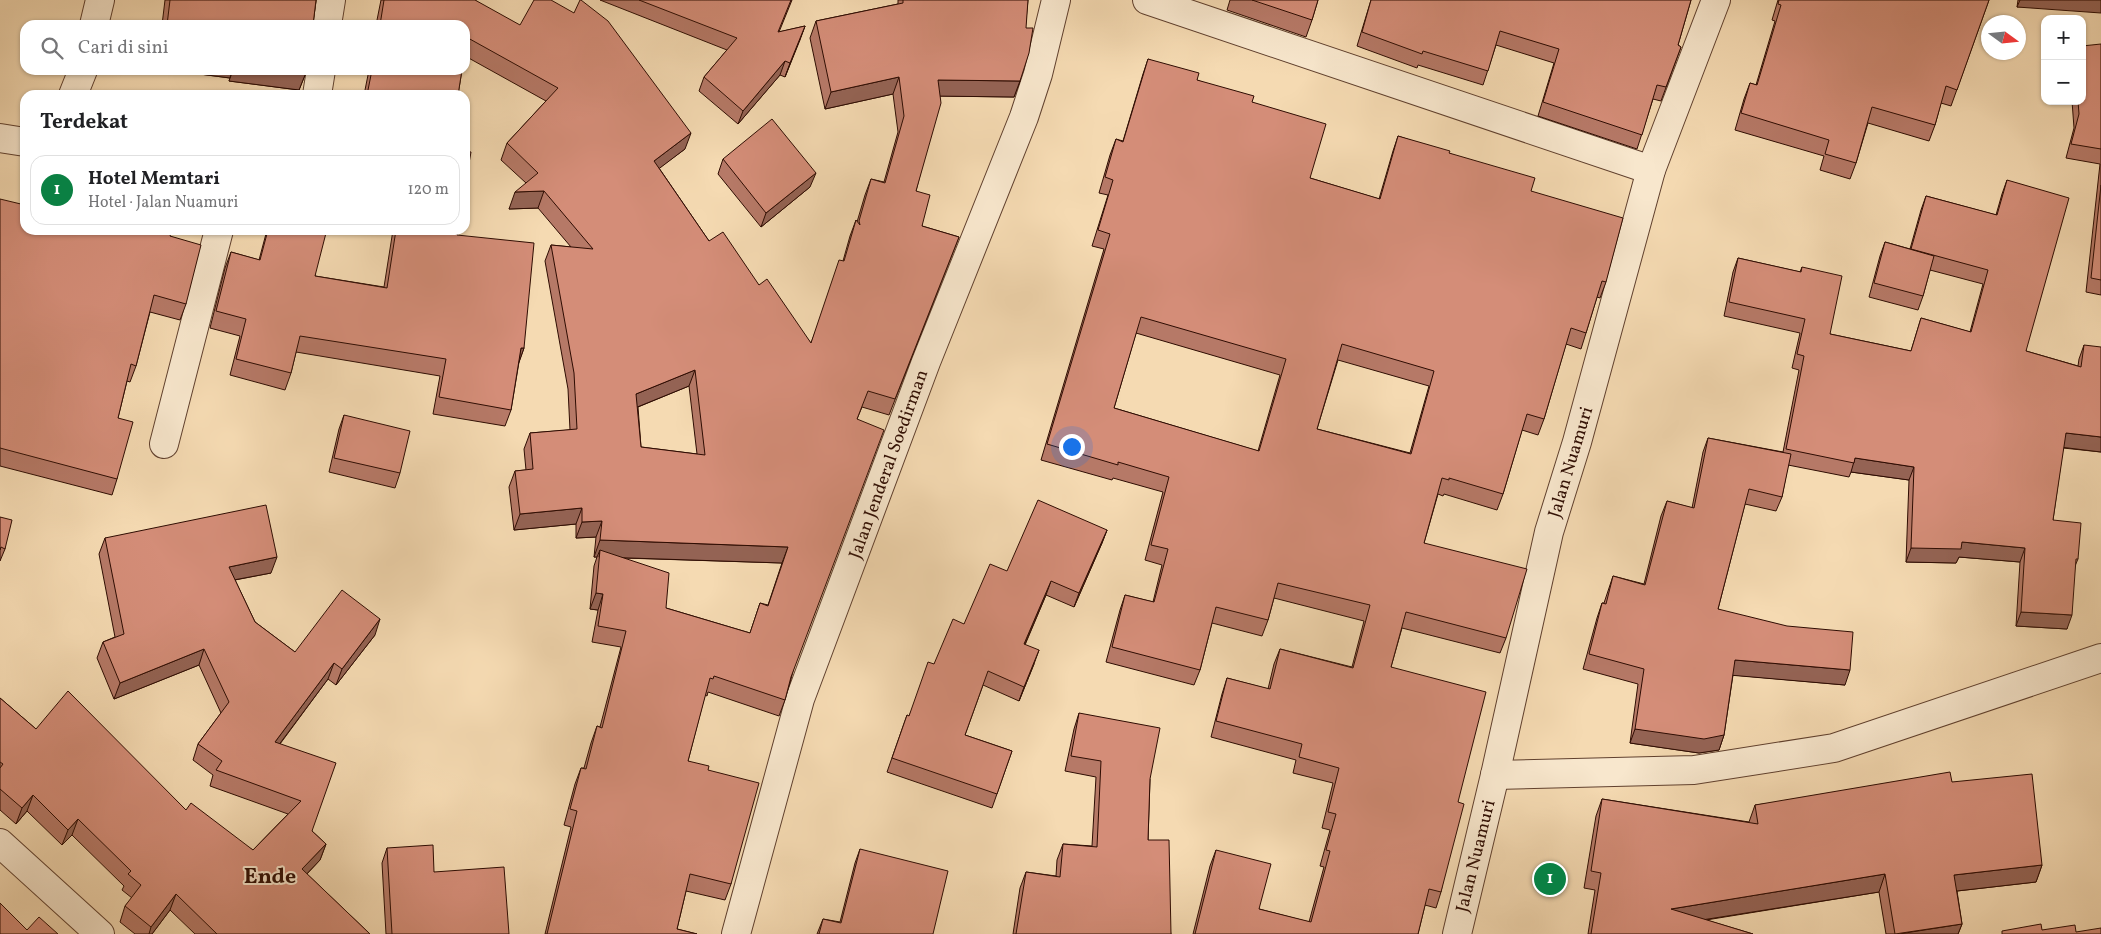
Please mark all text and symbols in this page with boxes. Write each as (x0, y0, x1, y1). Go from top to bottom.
north arrow (1981, 15, 2026, 60)
map controls (2041, 15, 2086, 105)
button: + (2041, 15, 2086, 60)
search box (20, 20, 470, 75)
icon: search (38, 34, 66, 62)
text: Cari di sini (78, 35, 169, 61)
button: − (2041, 60, 2086, 105)
text: Terdekat (40, 108, 128, 137)
text: Hotel Memtari (88, 166, 220, 192)
text: 1 (54, 179, 60, 201)
text: 120 m (407, 179, 449, 201)
text: Hotel · Jalan Nuamuri (88, 192, 238, 214)
street label: Jalan Jenderal Soedirman (844, 366, 935, 563)
street label: Jalan Nuamuri (1543, 404, 1600, 521)
your location (1059, 434, 1085, 460)
street label: Jalan Nuamuri (1450, 798, 1503, 915)
pin: 1 (1534, 860, 1566, 898)
district label: Ende (244, 862, 296, 893)

